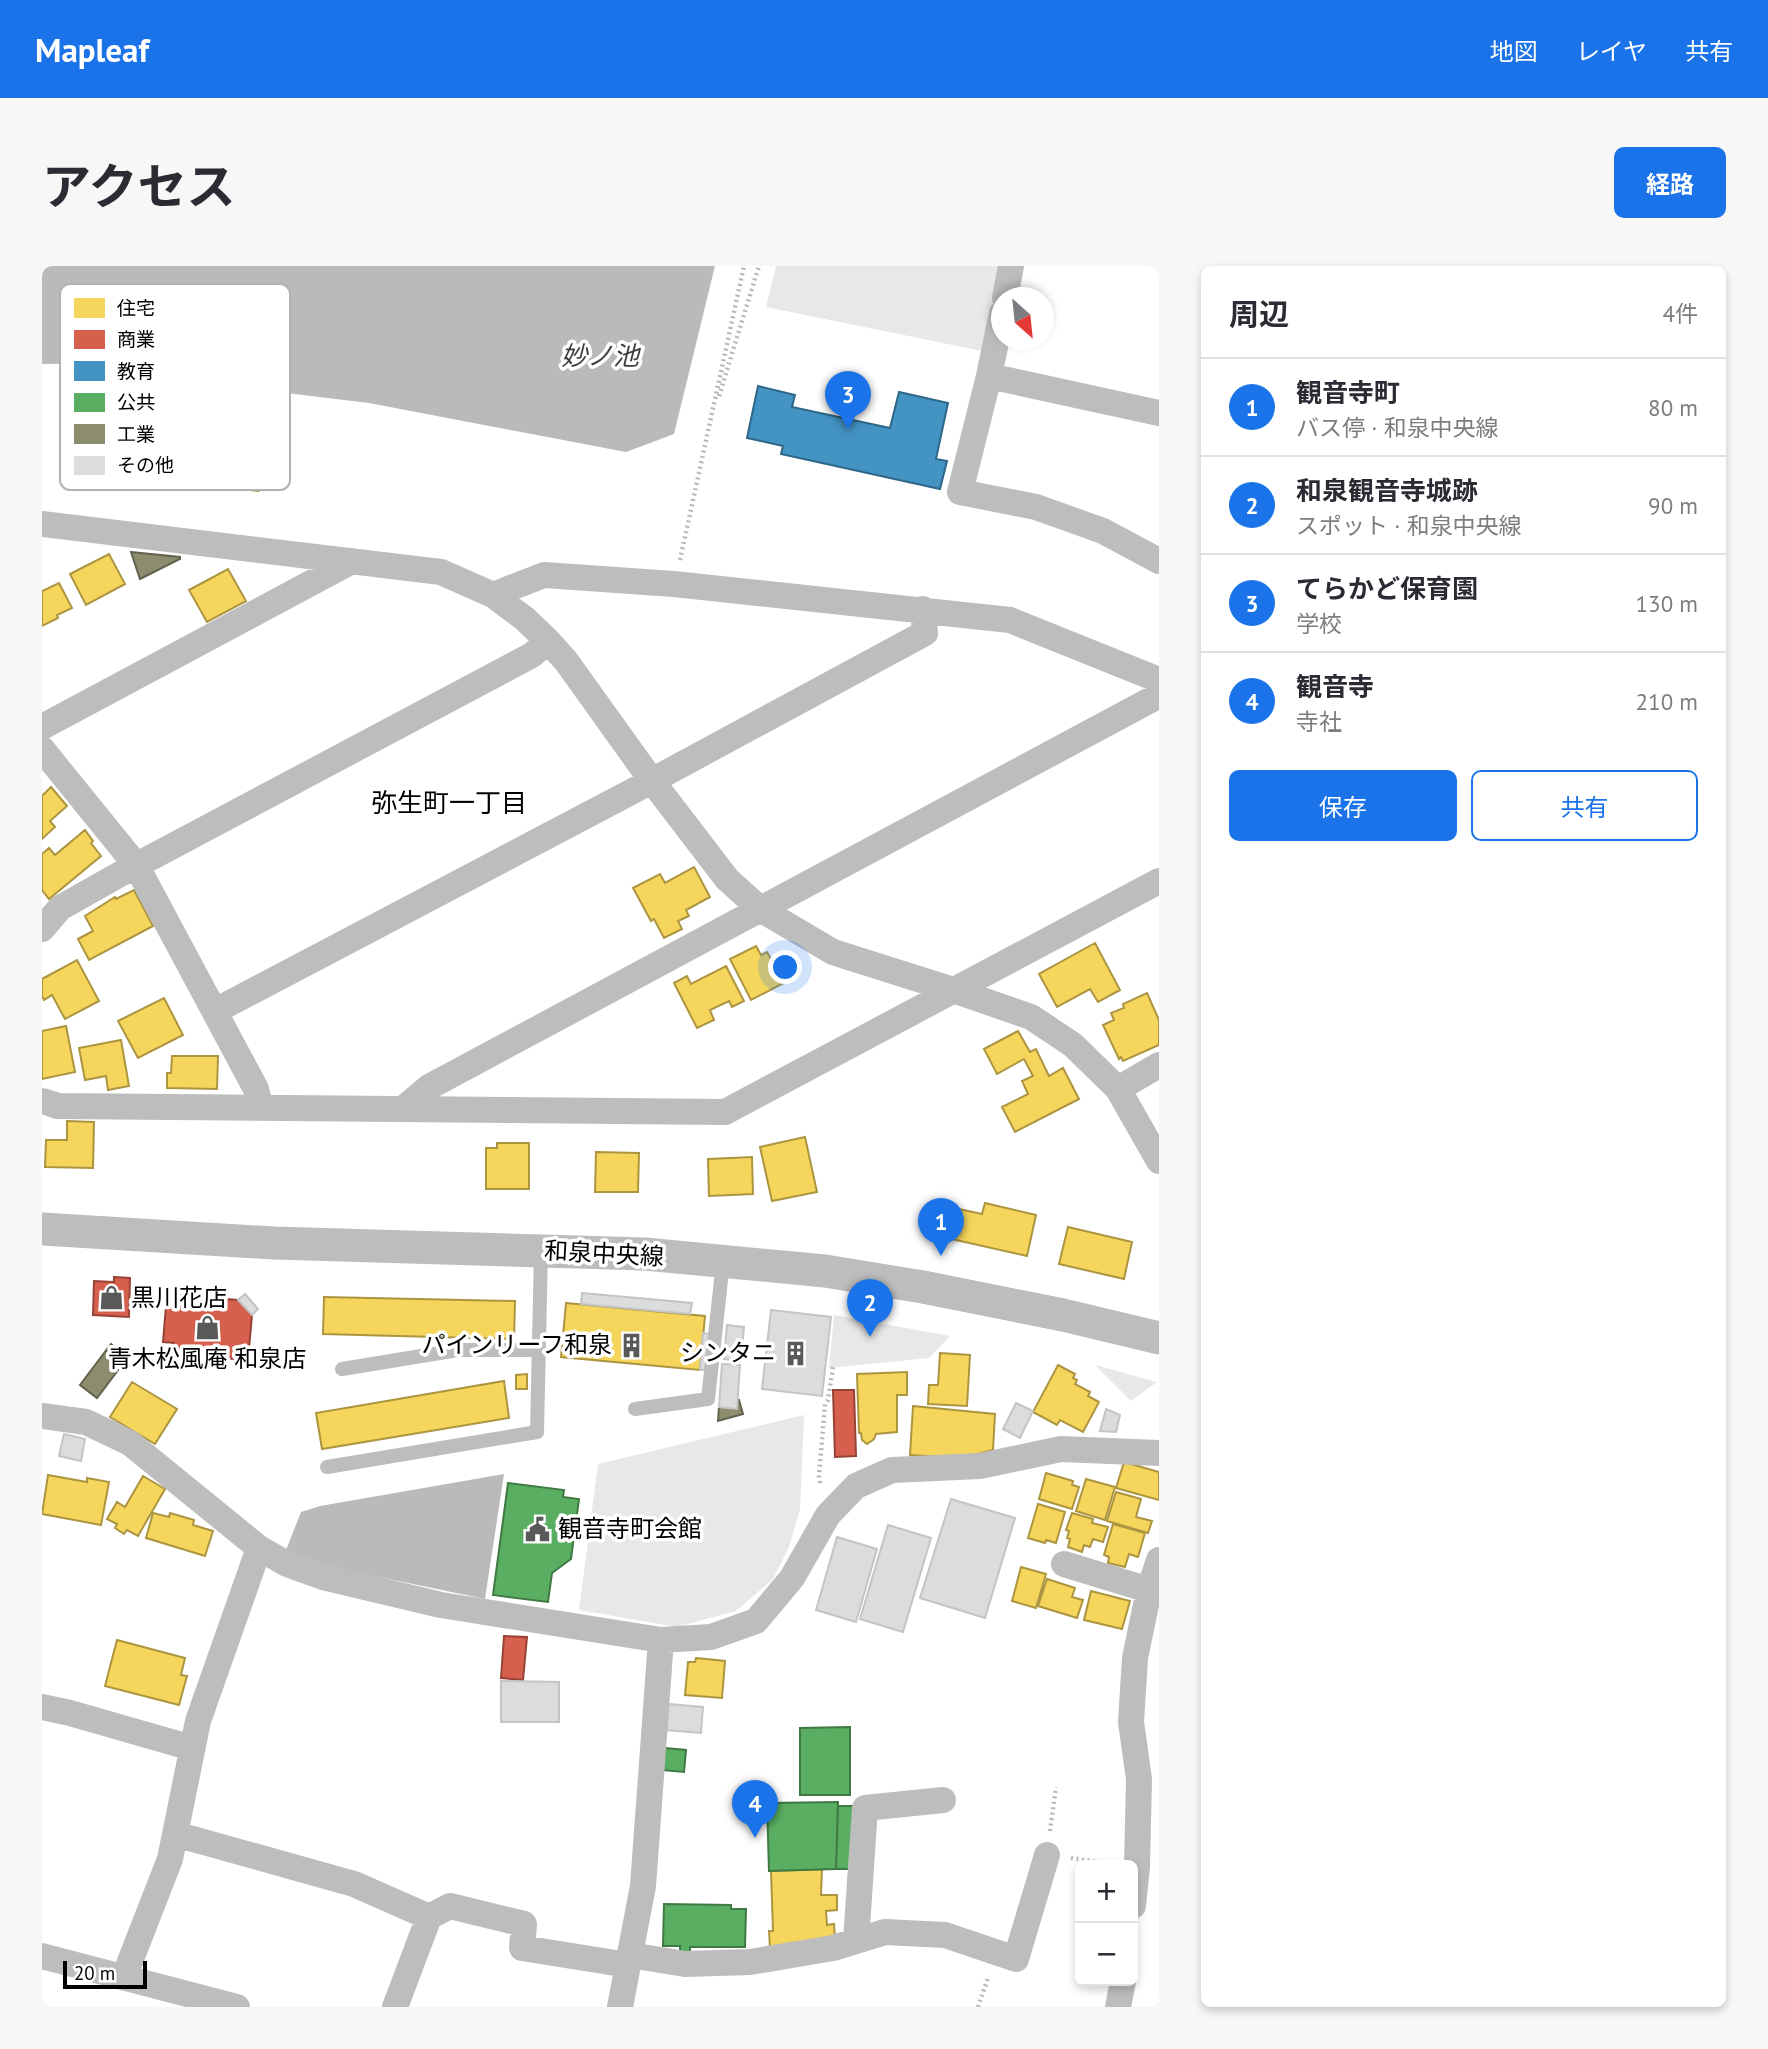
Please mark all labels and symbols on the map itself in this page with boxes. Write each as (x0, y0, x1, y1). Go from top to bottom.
legend (60, 284, 290, 490)
north arrow (991, 287, 1054, 350)
text: 住宅 (117, 296, 155, 320)
text: 商業 (117, 327, 155, 351)
water label: 妙ノ池 (561, 339, 642, 372)
text: 教育 (117, 359, 155, 383)
pin: 3 (825, 371, 871, 429)
text: 公共 (117, 390, 155, 414)
text: 工業 (117, 422, 155, 446)
text: その他 (117, 453, 174, 477)
district label: 弥生町一丁目 (371, 786, 527, 819)
your location (768, 950, 802, 984)
pin: 1 (918, 1198, 964, 1256)
street label: 和泉中央線 (543, 1235, 665, 1272)
pin: 2 (847, 1279, 893, 1337)
place label: 黒川花店 (131, 1282, 227, 1313)
shop icon: 黒川花店 (97, 1284, 125, 1312)
shop icon: 青木松風庵 和泉店 (193, 1314, 221, 1342)
place label: パインリーフ和泉 (421, 1329, 612, 1360)
building icon: パインリーフ和泉 (618, 1331, 646, 1359)
place label: シンタニ (680, 1337, 776, 1368)
building icon: シンタニ (782, 1339, 810, 1367)
place label: 青木松風庵 和泉店 (108, 1343, 306, 1374)
place label: 観音寺町会館 (558, 1513, 702, 1544)
public building icon: 観音寺町会館 (524, 1515, 552, 1543)
pin: 4 (732, 1780, 778, 1838)
scale bar (63, 1958, 147, 1990)

